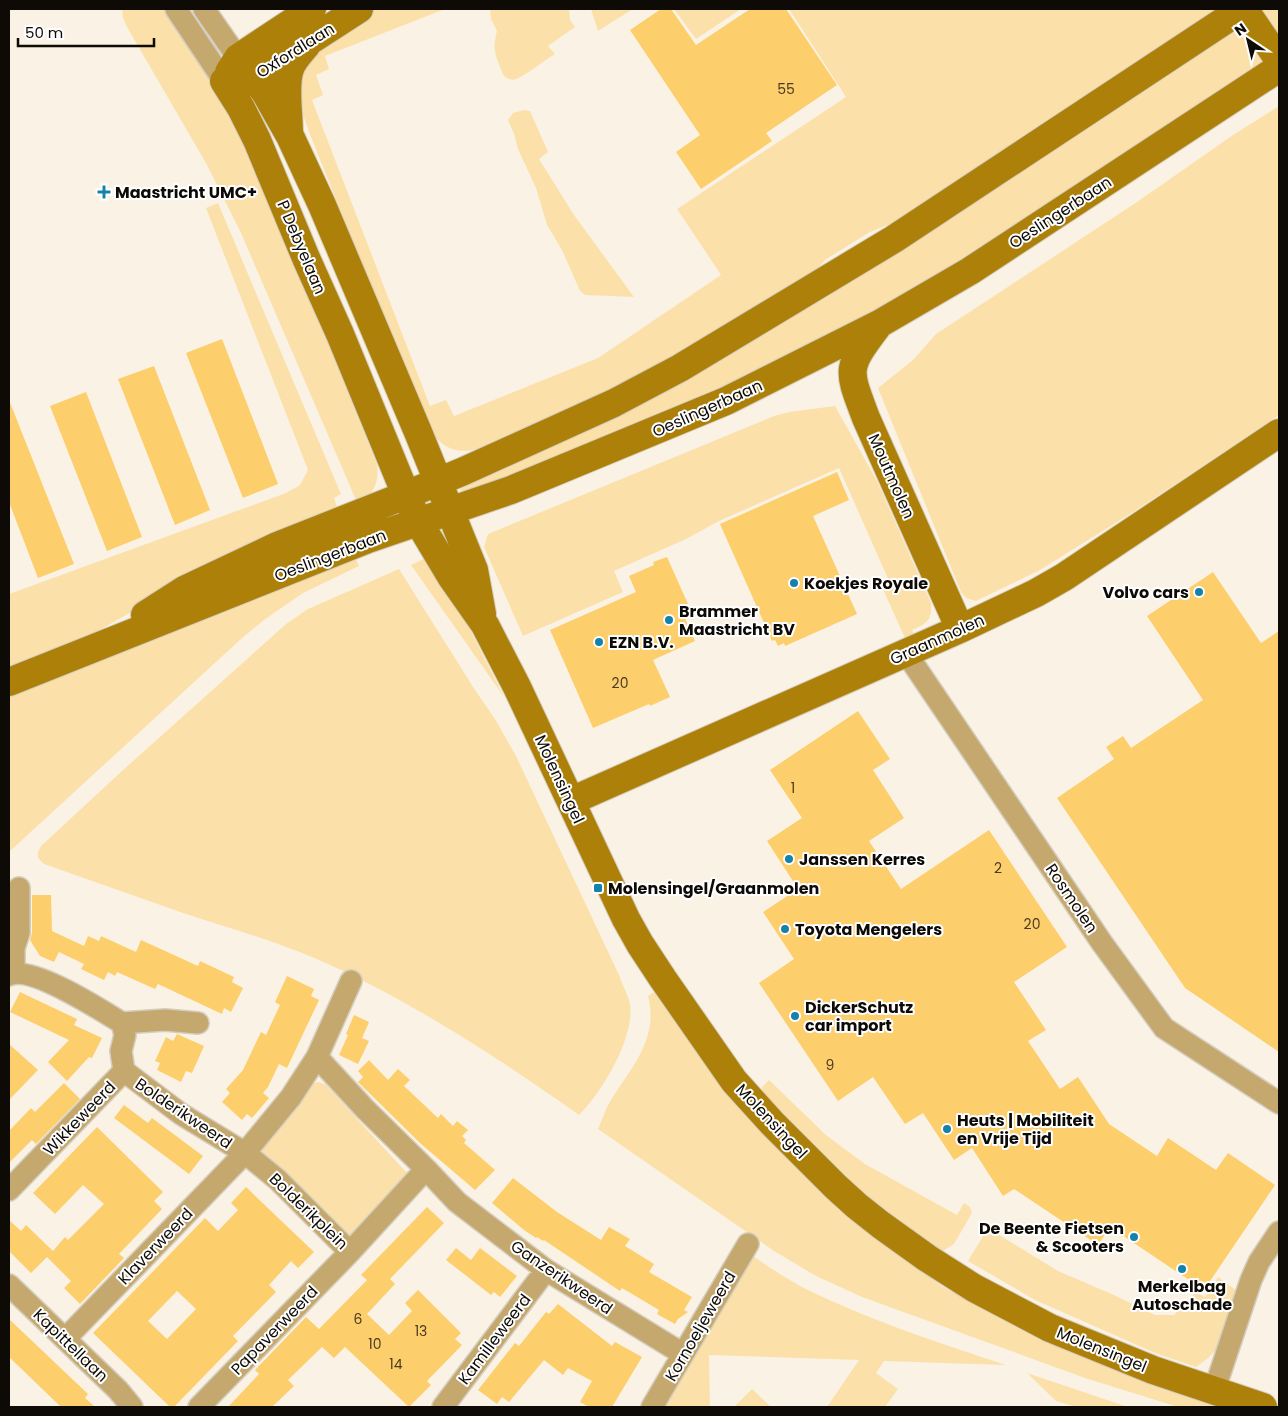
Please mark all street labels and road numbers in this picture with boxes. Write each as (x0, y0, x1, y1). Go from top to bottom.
street label: Oxfordlaan (252, 17, 339, 84)
street label: Oeslingerbaan (1004, 171, 1116, 254)
street label: P Debyelaan (271, 197, 332, 298)
street label: Oeslingerbaan (648, 374, 766, 443)
street label: Moutmolen (863, 430, 921, 522)
street label: Oeslingerbaan (271, 524, 390, 587)
street label: Graanmolen (886, 608, 988, 671)
street label: Molensingel (529, 731, 590, 827)
street label: Rosmolen (1040, 859, 1103, 938)
street label: Bolderikweerd (131, 1072, 237, 1154)
street label: Wikkeweerd (38, 1076, 121, 1161)
street label: Molensingel (731, 1079, 813, 1164)
street label: Bolderikplein (264, 1168, 353, 1255)
street label: Klaverweerd (113, 1203, 198, 1290)
street label: Ganzerikweerd (506, 1235, 617, 1320)
street label: Kornoeljeweerd (660, 1267, 741, 1386)
street label: Papaverweerd (226, 1281, 323, 1380)
street label: Kamilleweerd (453, 1289, 536, 1389)
street label: Kapittellaan (28, 1304, 113, 1387)
street label: Molensingel (1053, 1321, 1150, 1378)

